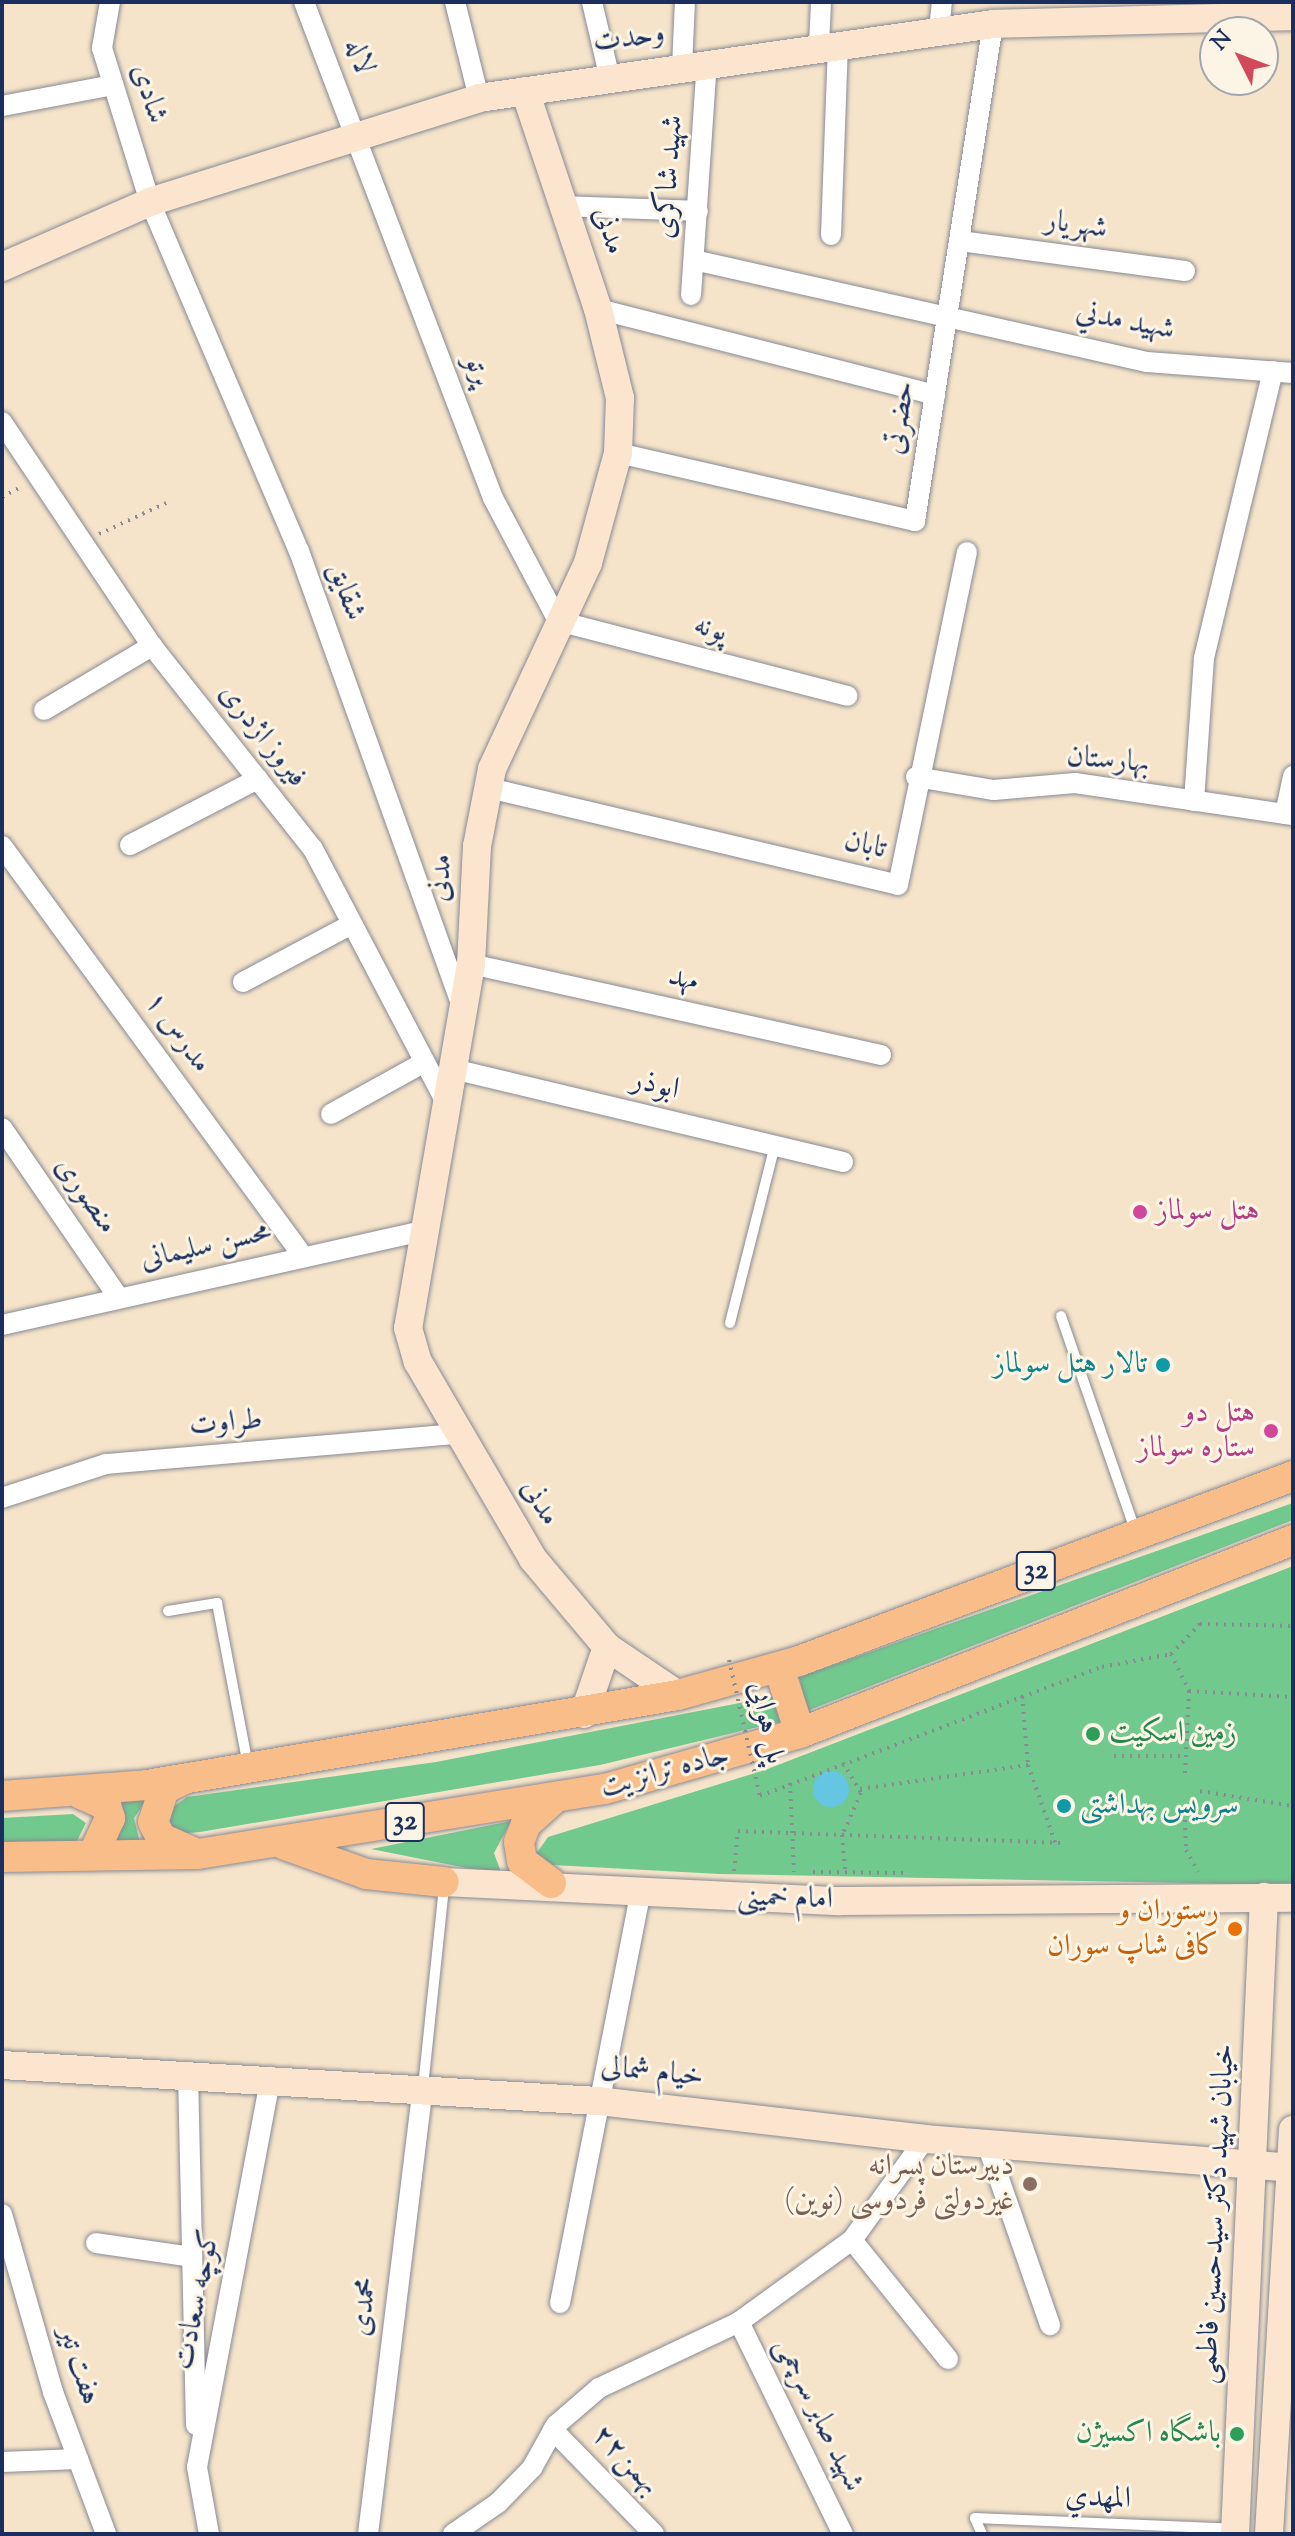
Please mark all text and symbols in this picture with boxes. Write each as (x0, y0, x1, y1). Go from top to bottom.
street label: وحدت (591, 16, 667, 62)
north arrow (1199, 16, 1279, 96)
text: N (1205, 24, 1240, 59)
street label: لاله (335, 34, 381, 80)
street label: شادی (122, 60, 174, 128)
street label: شهید شاکری (648, 114, 692, 240)
street label: مدنی (583, 203, 633, 259)
street label: شهریار (1042, 204, 1110, 248)
street label: شهيد مدني (1073, 295, 1177, 349)
street label: پرتو (455, 350, 499, 392)
street label: حضرتی (877, 379, 925, 457)
street label: شقایق (318, 558, 372, 626)
street label: پونه (689, 608, 731, 652)
street label: فیروز اژدری (210, 677, 314, 795)
street label: بهارستان (1065, 739, 1151, 783)
street label: تابان (840, 824, 890, 868)
street label: مدنی (423, 853, 461, 903)
street label: مهد (664, 959, 702, 1001)
street label: مدرس ۱ (136, 985, 218, 1081)
street label: ابوذر (628, 1063, 682, 1109)
street label: منصوری (46, 1150, 124, 1242)
place label: هتل سولماز (1156, 1194, 1259, 1230)
marker: هتل سولماز (1131, 1203, 1149, 1221)
street label: محسن سلیمانی (137, 1214, 275, 1280)
place label: تالار هتل سولماز (993, 1347, 1147, 1383)
marker: تالار هتل سولماز (1154, 1356, 1172, 1374)
place label: هتل دو ستاره سولماز (1137, 1396, 1255, 1466)
street label: طراوت (188, 1403, 264, 1445)
marker: هتل دو ستاره سولماز (1262, 1422, 1280, 1440)
street label: مدنی (511, 1473, 567, 1533)
road number: 32 (1014, 1547, 1058, 1595)
street label: پل هوایی (739, 1678, 793, 1768)
place label: زمین اسکیت (1109, 1716, 1237, 1752)
marker: زمین اسکیت (1084, 1725, 1102, 1743)
street label: جاده ترانزیت (597, 1738, 733, 1806)
place label: سرویس بهداشتی (1080, 1788, 1239, 1824)
marker: سرویس بهداشتی (1055, 1797, 1073, 1815)
road number: 32 (383, 1798, 427, 1846)
street label: امام خمینی (736, 1879, 834, 1919)
place label: رستوران و کافی شاپ سوران (1047, 1894, 1219, 1964)
marker: رستوران و کافی شاپ سوران (1226, 1920, 1244, 1938)
street label: خیابان شهید دکتر سیدحسین فاطمی (1190, 2043, 1244, 2385)
street label: خیام شمالی (599, 2050, 705, 2096)
place label: دبیرستان پسرانه غیردولتی فردوسی (نوین) (784, 2149, 1014, 2220)
marker: دبیرستان پسرانه غیردولتی فردوسی (نوین) (1021, 2175, 1039, 2193)
street label: کوچه سعادت (167, 2227, 229, 2373)
street label: محمدی (344, 2276, 386, 2338)
street label: هفت تير (49, 2322, 107, 2410)
street label: شهید صابر سرچمی (765, 2332, 871, 2498)
place label: باشگاه اکسیژن (1076, 2416, 1221, 2452)
street label: ۲۲بهمن (583, 2419, 667, 2503)
marker: باشگاه اکسیژن (1228, 2425, 1246, 2443)
street label: المهدي (1064, 2480, 1132, 2518)

